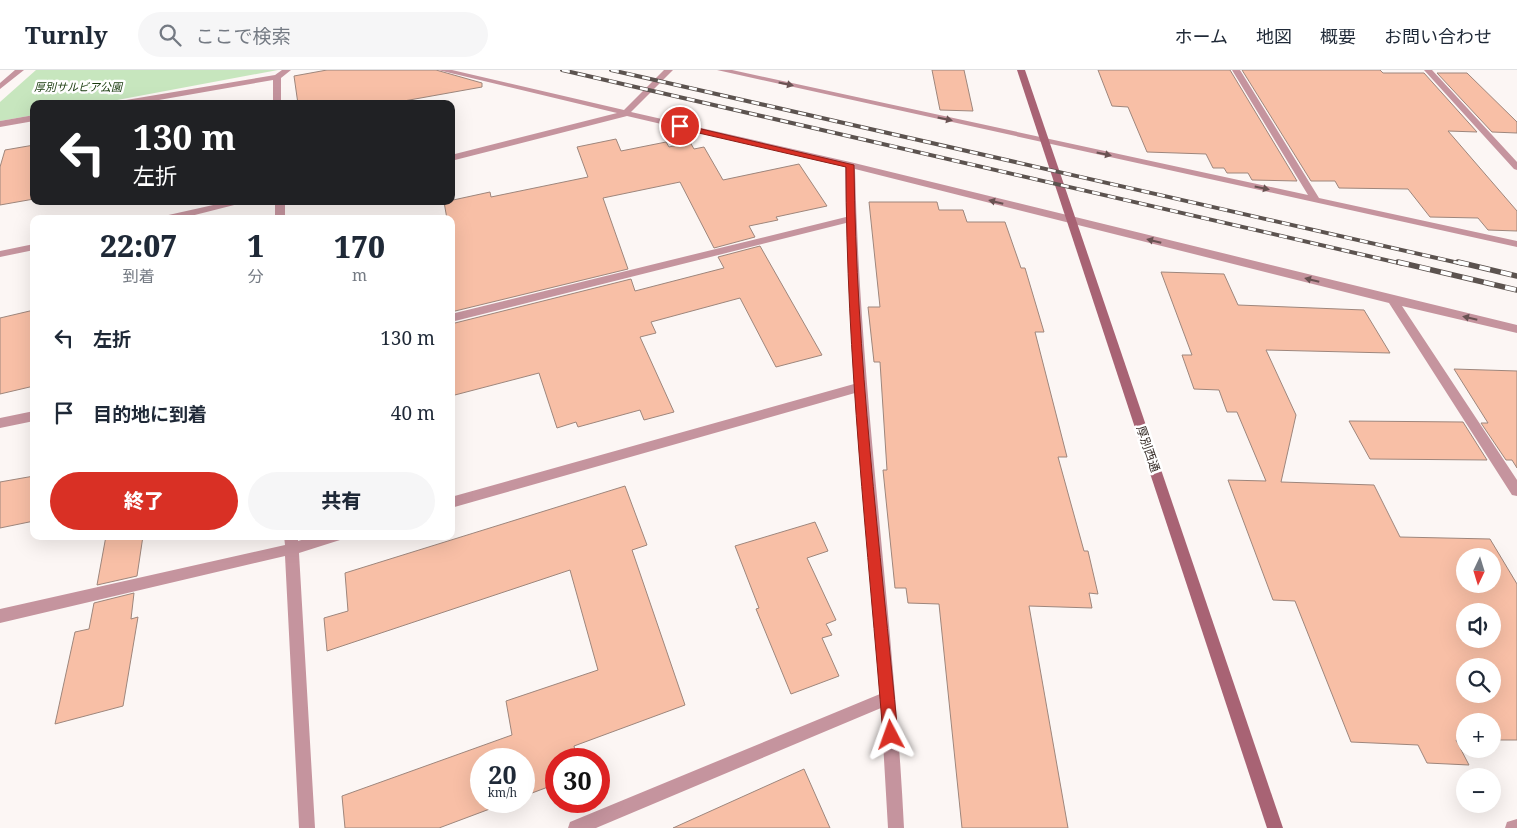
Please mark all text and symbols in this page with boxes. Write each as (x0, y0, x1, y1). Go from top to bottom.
search box (138, 12, 488, 57)
text: Turnly (25, 18, 108, 51)
icon: search (156, 21, 184, 49)
text: ここで検索 (196, 23, 291, 49)
text: ホーム (1175, 24, 1228, 48)
text: 地図 (1256, 24, 1292, 48)
text: 概要 (1320, 24, 1356, 48)
text: お問い合わせ (1384, 24, 1492, 48)
park label: 厚別サルビア公園 (34, 79, 124, 94)
one-way arrow (779, 80, 794, 88)
pin (659, 105, 701, 147)
icon: arrive (666, 112, 694, 140)
text: 130 m (133, 113, 236, 160)
one-way arrow (937, 115, 952, 123)
icon: left (50, 120, 115, 185)
one-way arrow (1096, 150, 1112, 158)
text: 左折 (133, 160, 177, 190)
one-way arrow (1255, 184, 1270, 192)
one-way arrow (989, 197, 1004, 205)
text: 22:07 (100, 225, 177, 266)
text: 1 (247, 225, 264, 266)
text: 170 (334, 226, 385, 267)
one-way arrow (1146, 237, 1161, 245)
text: m (352, 264, 367, 286)
text: 到着 (123, 265, 155, 287)
text: 分 (248, 265, 264, 287)
one-way arrow (1304, 276, 1319, 284)
one-way arrow (1462, 314, 1477, 322)
icon: left (50, 324, 78, 352)
text: 130 m (380, 325, 435, 351)
text: 左折 (93, 326, 131, 352)
icon: arrive (50, 399, 78, 427)
text: 40 m (391, 400, 435, 426)
text: 目的地に到着 (93, 401, 207, 427)
street label: 厚別西通 (1133, 423, 1164, 474)
button: 終了 (50, 472, 238, 530)
button: 共有 (248, 472, 435, 530)
north arrow (1456, 548, 1501, 592)
map controls (1456, 548, 1501, 813)
button: sound (1456, 603, 1501, 648)
button: search (1456, 658, 1501, 703)
position arrow (864, 708, 916, 760)
button: + (1456, 713, 1501, 758)
speed limit sign: 30 (545, 748, 610, 813)
text: 20 (488, 757, 517, 791)
button: − (1456, 768, 1501, 813)
text: km/h (488, 784, 517, 801)

